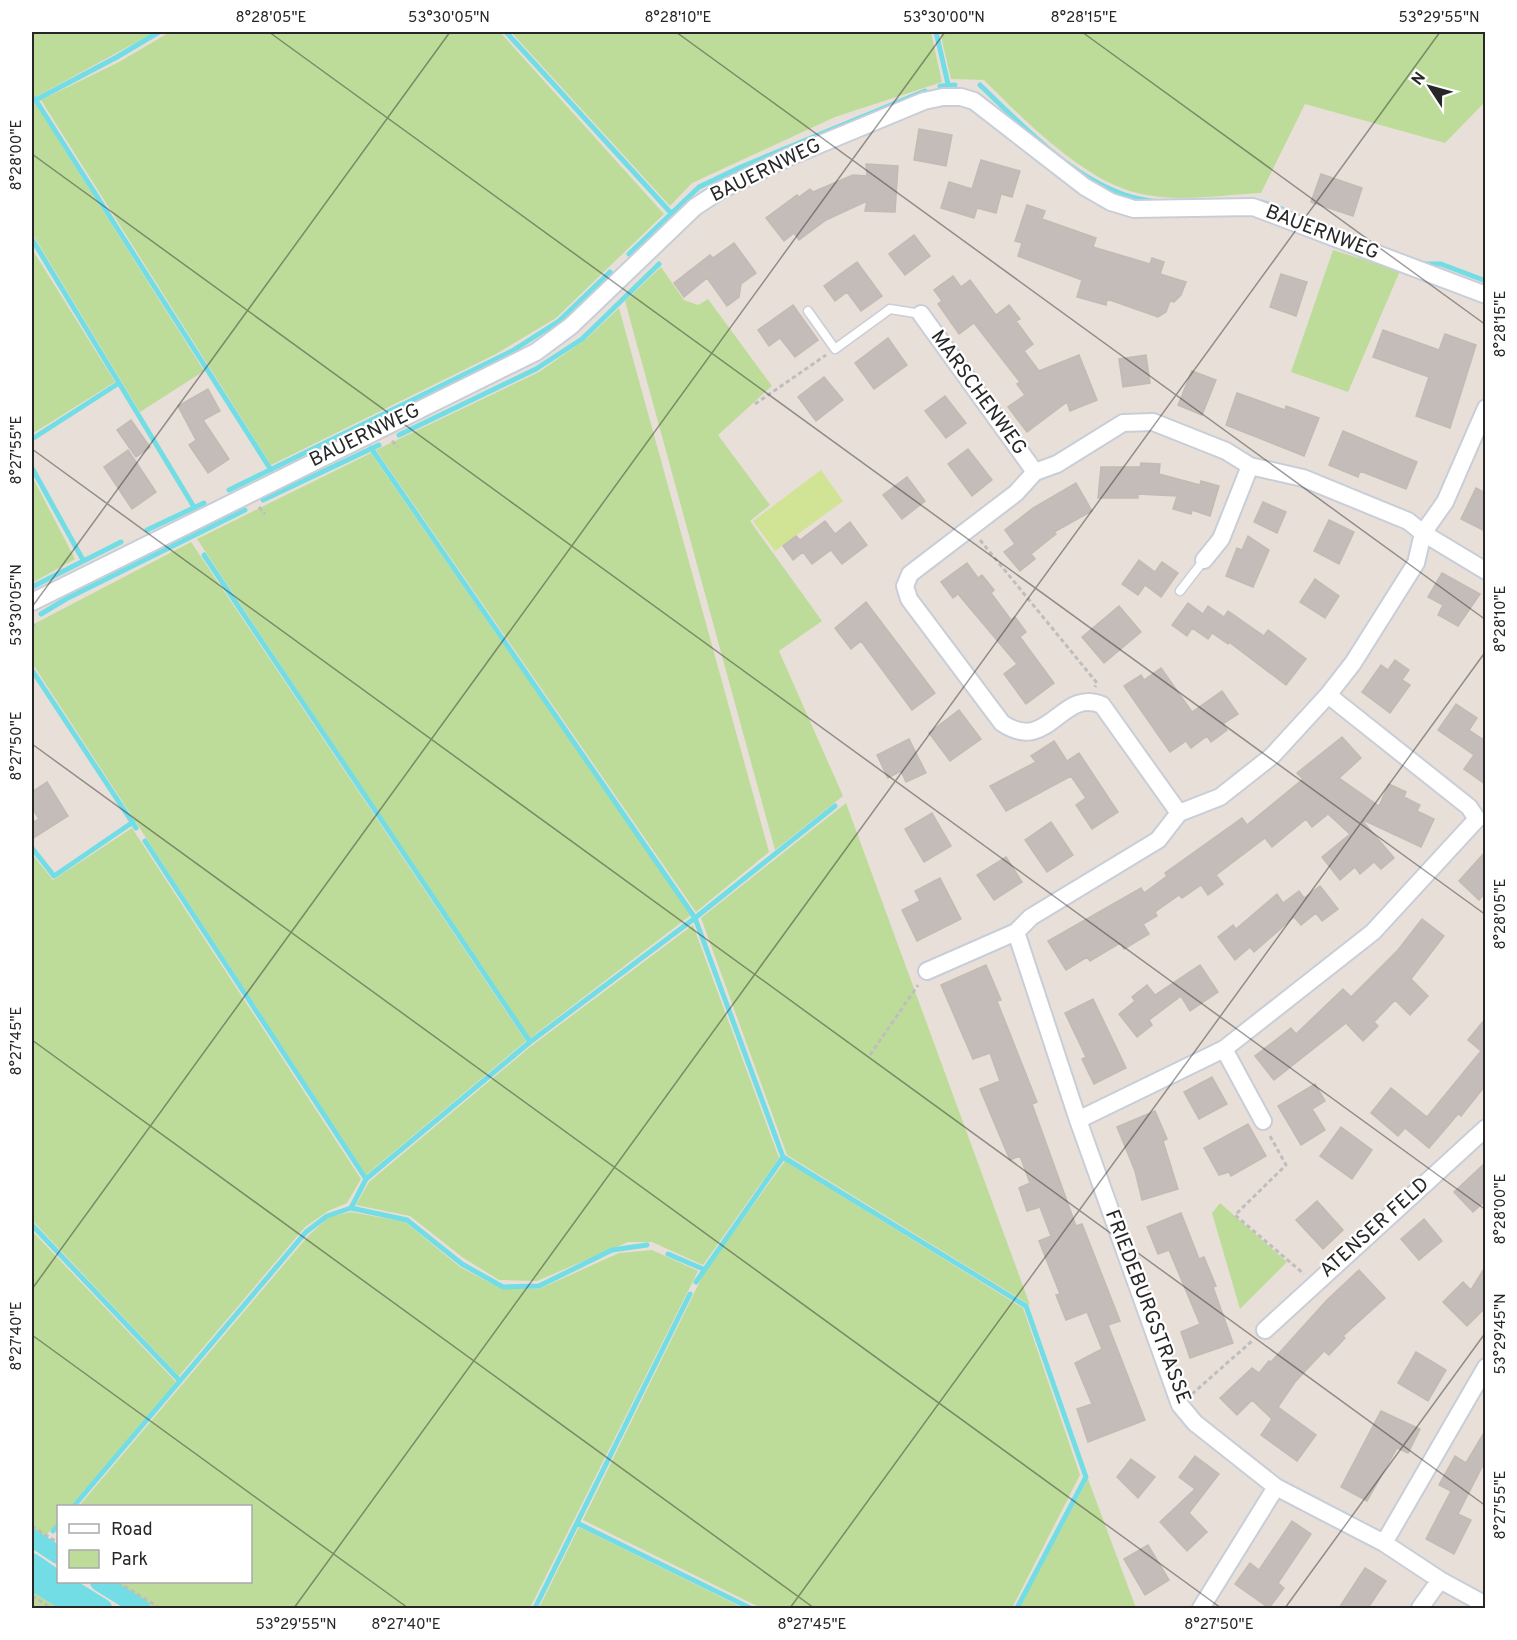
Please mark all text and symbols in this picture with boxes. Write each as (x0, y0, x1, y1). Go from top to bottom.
text: 8°28'05"E (236, 9, 306, 28)
text: 53°30'05"N (408, 9, 490, 28)
text: 8°28'10"E (644, 9, 712, 28)
text: 53°30'00"N (903, 9, 985, 28)
text: 8°28'15"E (1051, 9, 1117, 28)
text: 53°29'55"N (1398, 9, 1480, 28)
north arrow (1400, 57, 1460, 117)
text: N (1408, 69, 1431, 90)
text: 8°28'00"E (8, 119, 27, 191)
street label: BAUERNWEG (706, 133, 826, 209)
street label: BAUERNWEG (1261, 199, 1383, 267)
text: 8°28'15"E (1492, 291, 1511, 357)
street label: MARSCHENWEG (924, 325, 1032, 461)
street label: BAUERNWEG (305, 398, 425, 474)
text: 8°27'55"E (8, 415, 27, 485)
text: 53°30'05"N (8, 564, 27, 646)
text: 8°28'10"E (1492, 585, 1511, 653)
text: 8°27'50"E (8, 711, 27, 781)
text: 8°28'05"E (1492, 879, 1511, 949)
text: 8°27'45"E (8, 1006, 27, 1076)
street label: ATENSER FELD (1315, 1172, 1435, 1284)
text: 8°28'00"E (1492, 1173, 1511, 1245)
street label: FRIEDEBURGSTRASSE (1098, 1206, 1196, 1408)
text: 53°29'45"N (1492, 1293, 1511, 1375)
text: 8°27'40"E (8, 1301, 27, 1371)
text: 8°27'55"E (1492, 1470, 1511, 1540)
legend (57, 1505, 252, 1583)
text: Road (111, 1519, 153, 1542)
text: Park (111, 1549, 148, 1572)
text: 53°29'55"N (255, 1616, 337, 1635)
text: 8°27'40"E (371, 1616, 441, 1635)
text: 8°27'45"E (777, 1616, 847, 1635)
text: 8°27'50"E (1184, 1616, 1254, 1635)

